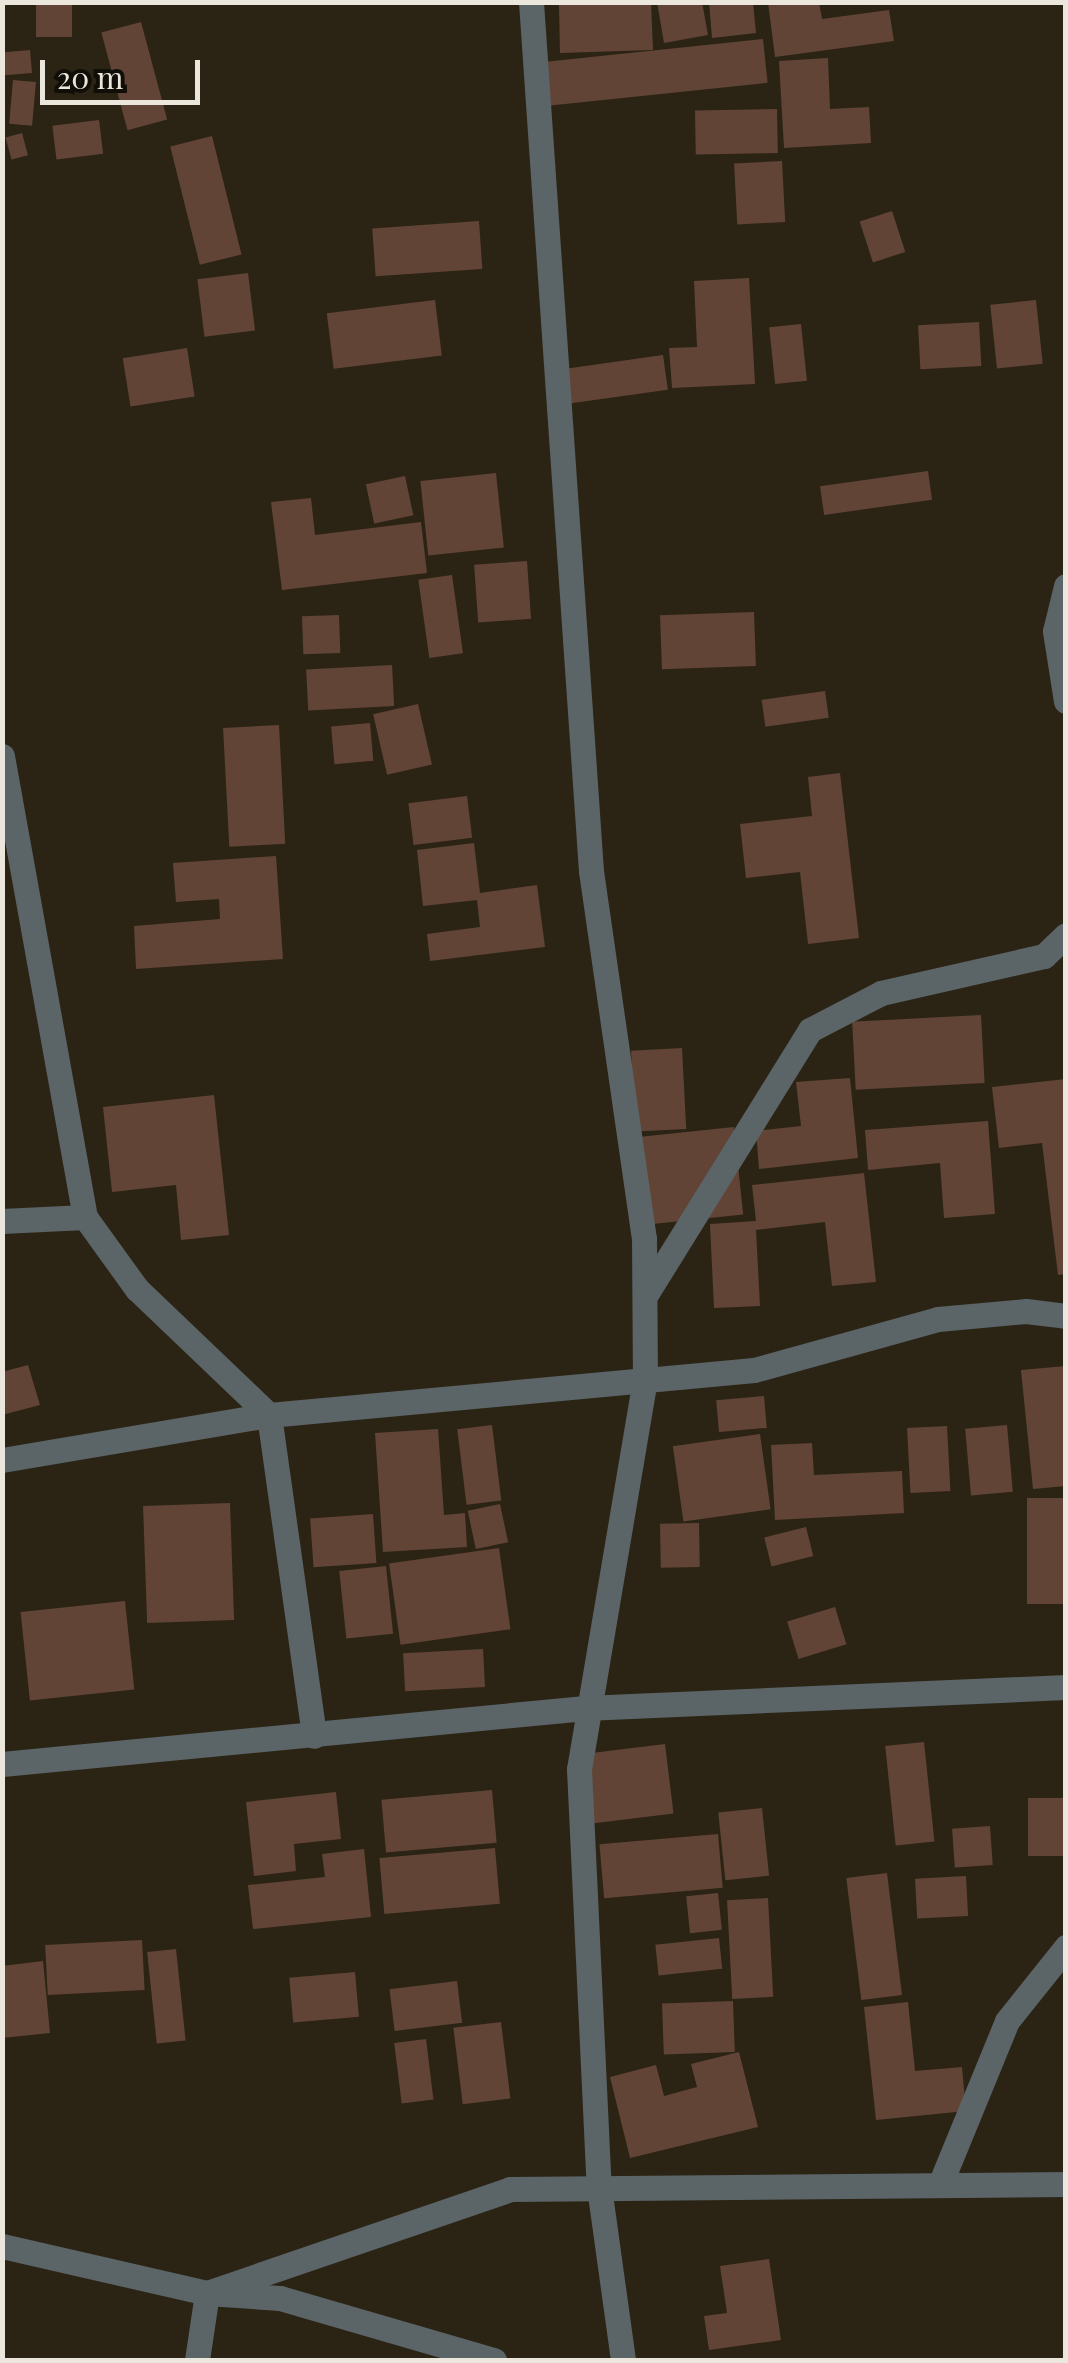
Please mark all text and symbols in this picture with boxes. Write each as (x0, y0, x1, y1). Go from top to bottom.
scale bar (45, 40, 205, 102)
text: 20 m (57, 57, 123, 97)

